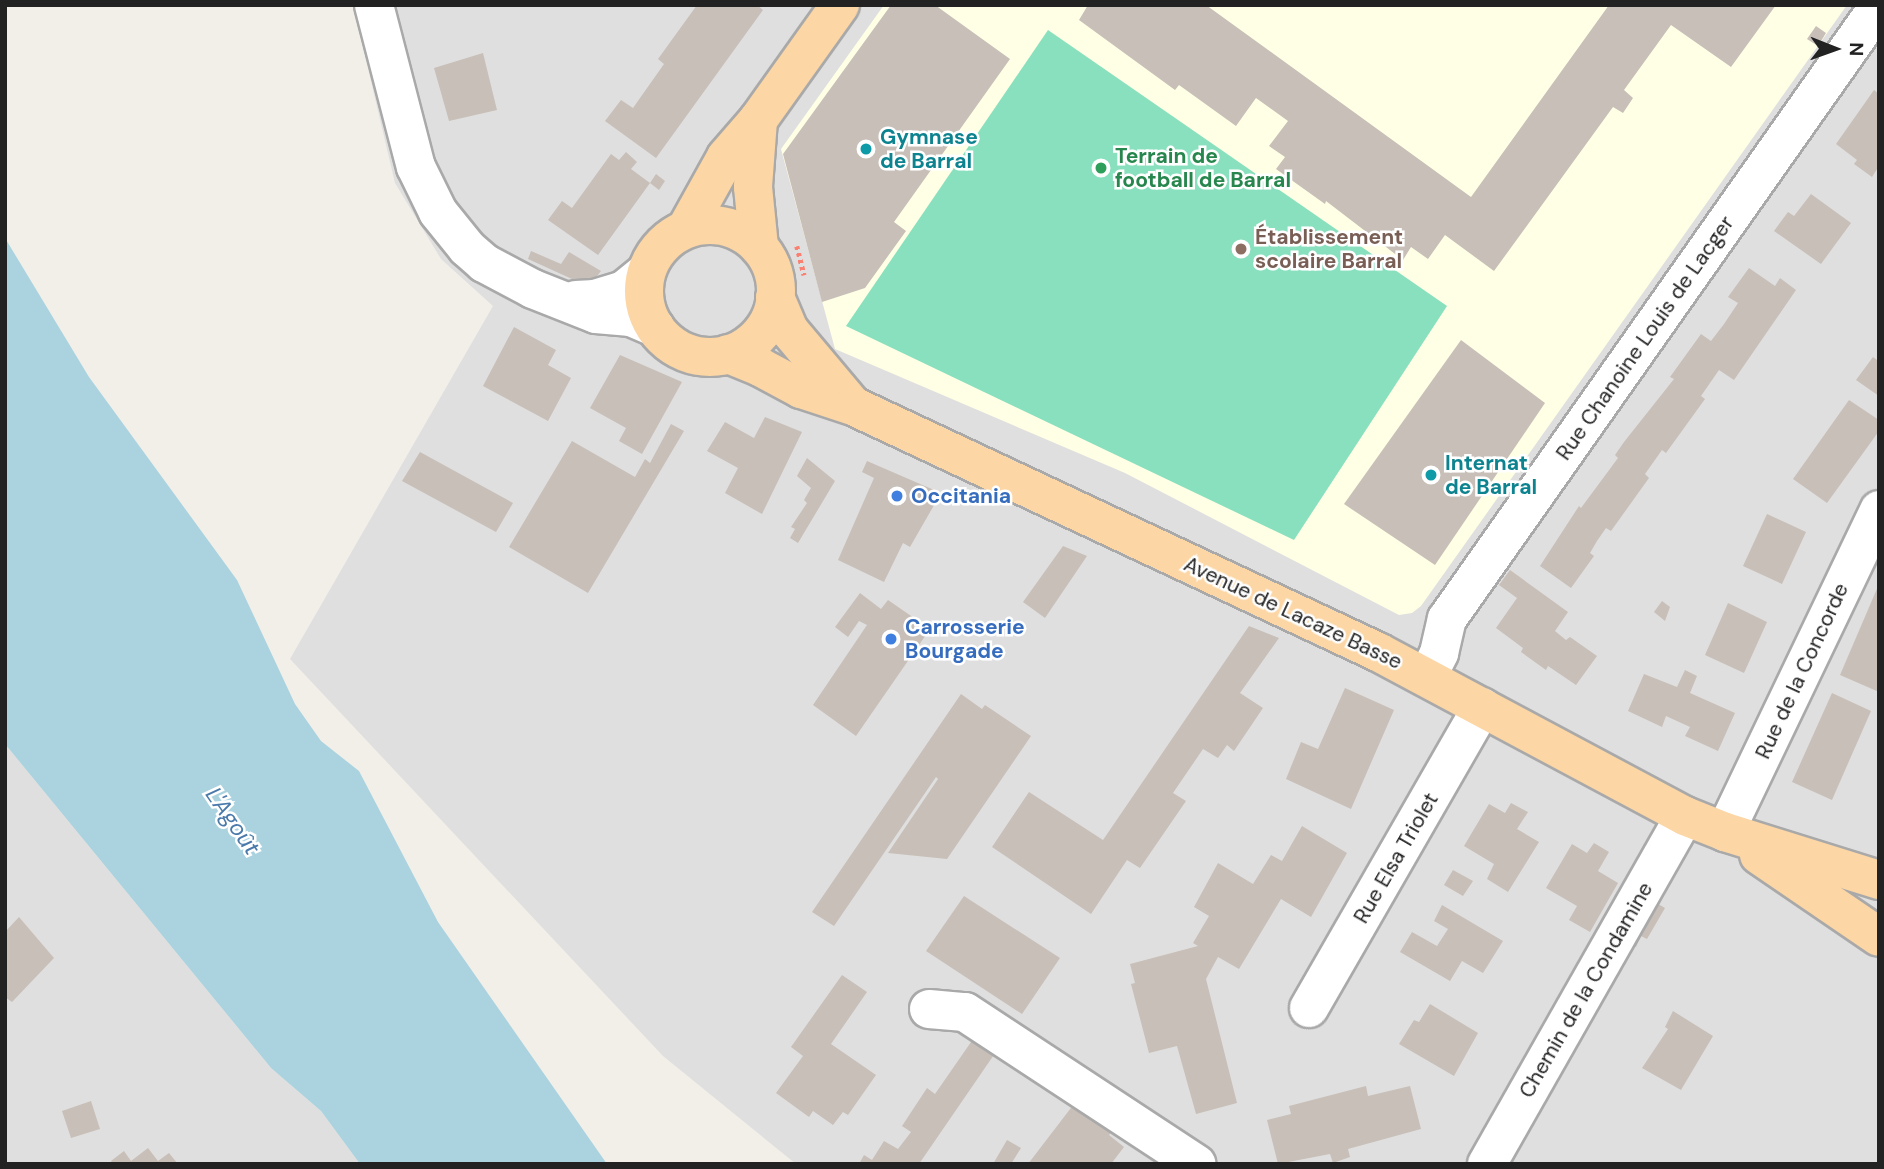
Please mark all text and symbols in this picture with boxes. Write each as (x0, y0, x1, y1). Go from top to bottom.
north arrow (1800, 14, 1870, 84)
text: N (1844, 42, 1869, 57)
place label: Gymnase de Barral (880, 124, 978, 174)
marker: Gymnase de Barral (858, 141, 874, 157)
place label: Terrain de football de Barral (1115, 143, 1291, 193)
marker: Terrain de football de Barral (1093, 160, 1109, 176)
street label: Rue Chanoine Louis de Lacger (1551, 211, 1739, 465)
place label: Établissement scolaire Barral (1255, 224, 1403, 274)
marker: Établissement scolaire Barral (1233, 241, 1249, 257)
place label: Internat de Barral (1445, 450, 1537, 500)
marker: Internat de Barral (1423, 467, 1439, 483)
place label: Occitania (911, 483, 1011, 509)
marker: Occitania (889, 488, 905, 504)
street label: Avenue de Lacaze Basse (1180, 551, 1406, 675)
street label: Rue de la Concorde (1750, 579, 1854, 763)
place label: Carrosserie Bourgade (905, 614, 1025, 664)
marker: Carrosserie Bourgade (883, 631, 899, 647)
water label: L'Agoût (200, 782, 266, 860)
street label: Rue Elsa Triolet (1348, 788, 1444, 928)
street label: Chemin de la Condamine (1514, 878, 1658, 1102)

